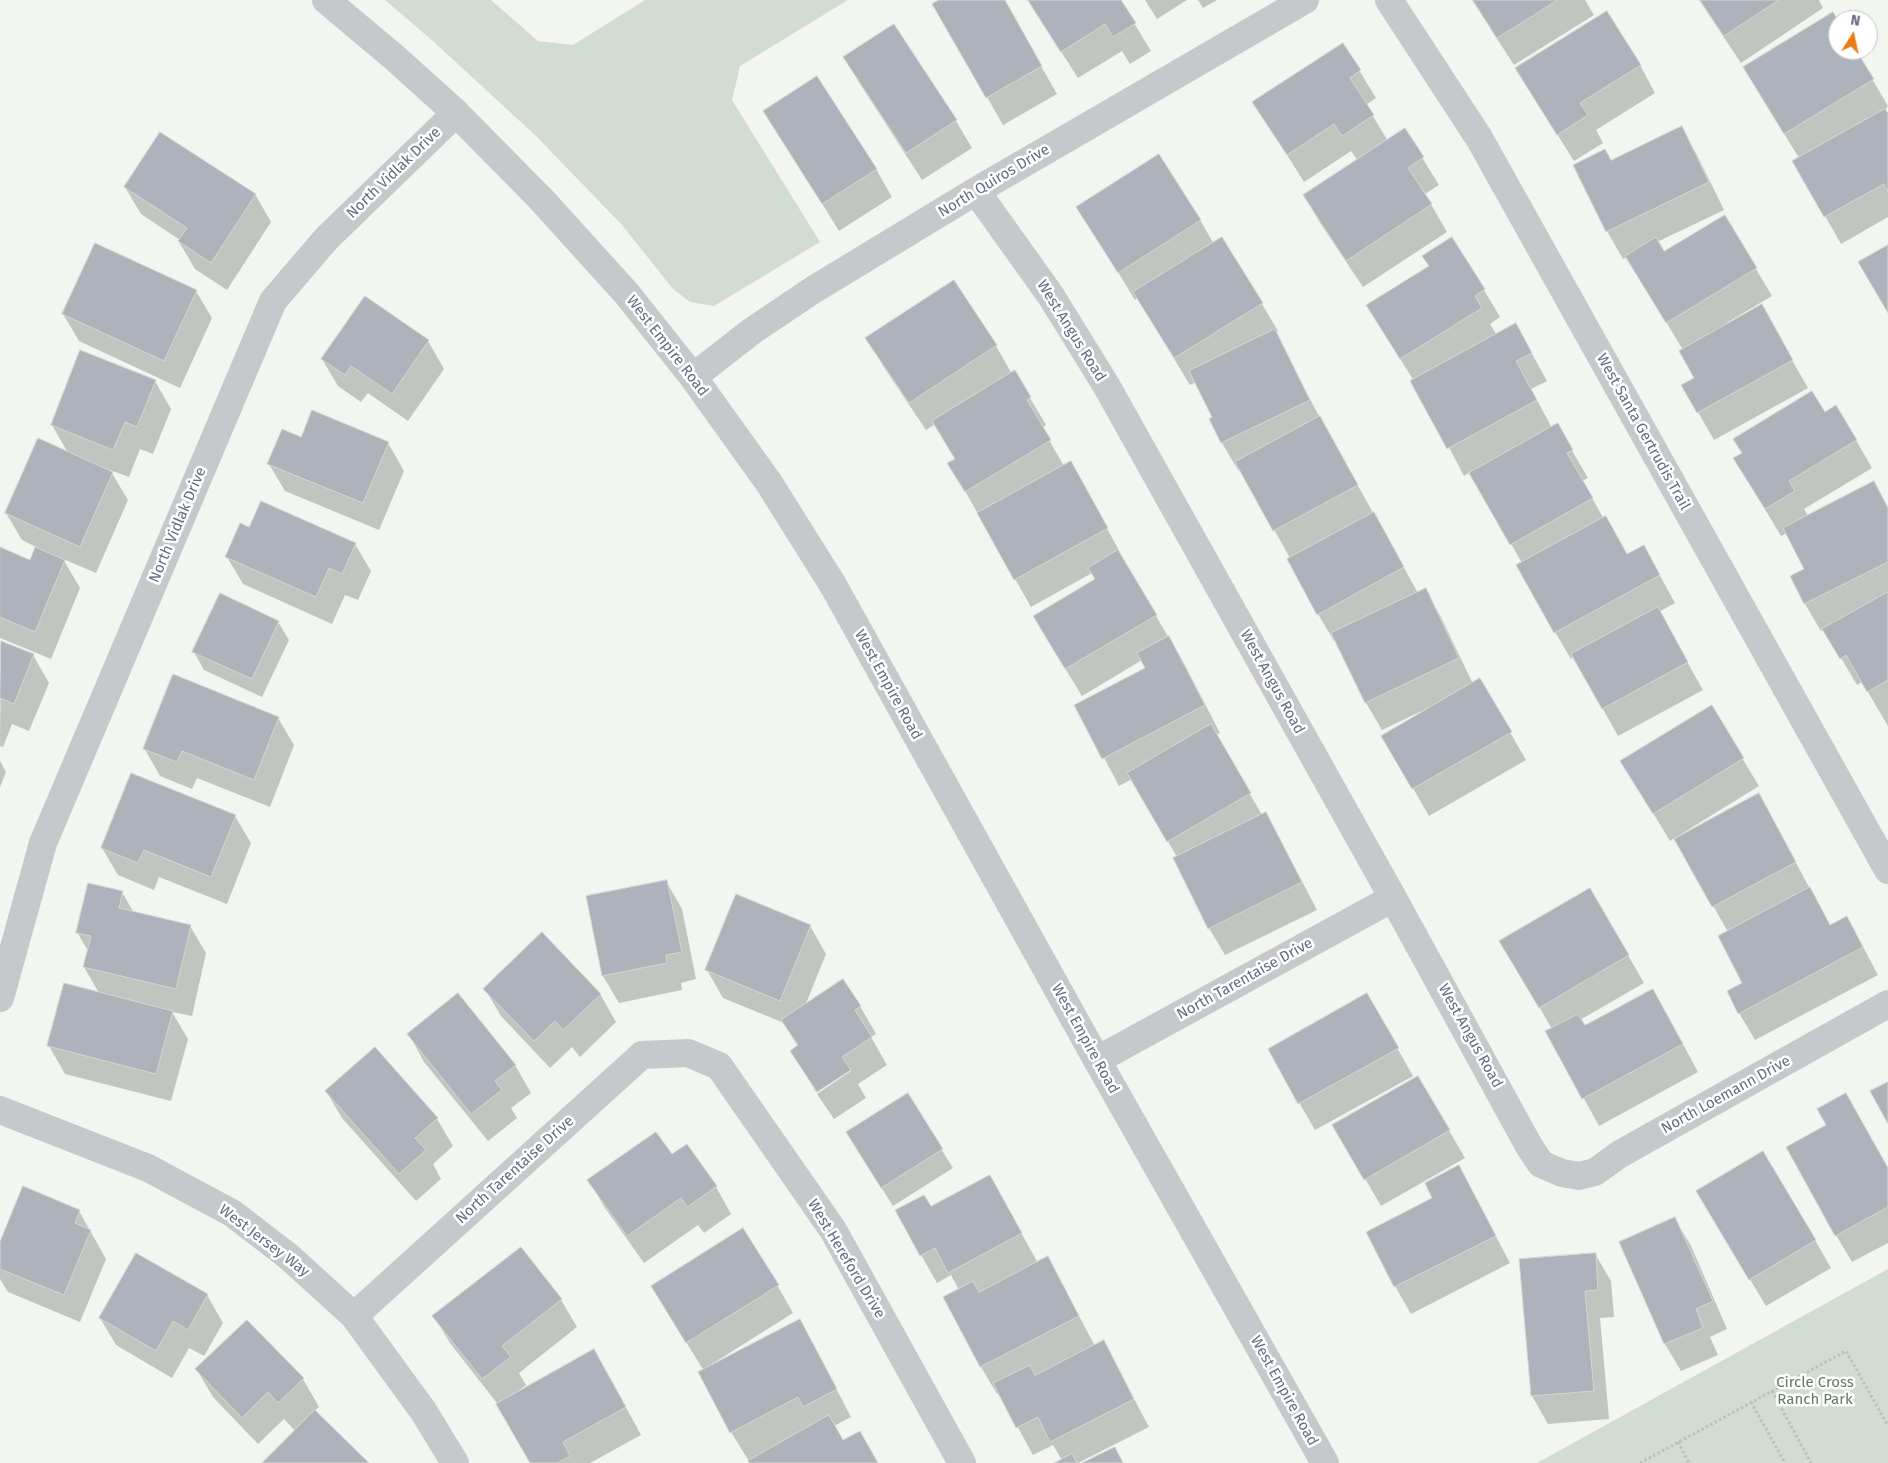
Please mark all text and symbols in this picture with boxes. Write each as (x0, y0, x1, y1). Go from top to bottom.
north arrow (1828, 10, 1878, 60)
text: N (1849, 12, 1862, 30)
street label: North Vidlak Drive (343, 124, 445, 222)
street label: North Quiros Drive (935, 141, 1053, 221)
street label: West Angus Road (1033, 277, 1109, 385)
street label: West Empire Road (622, 292, 712, 400)
street label: West Santa Gertrudis Trail (1592, 351, 1694, 513)
street label: North Vidlak Drive (146, 464, 210, 586)
street label: West Empire Road (850, 627, 926, 743)
street label: West Angus Road (1236, 627, 1308, 737)
street label: North Tarentaise Drive (1174, 934, 1316, 1024)
street label: West Empire Road (1047, 981, 1123, 1097)
street label: West Angus Road (1434, 981, 1506, 1091)
street label: North Loemann Drive (1658, 1052, 1794, 1138)
street label: North Tarentaise Drive (452, 1112, 578, 1228)
street label: West Hereford Drive (803, 1196, 889, 1322)
street label: West Jersey Way (215, 1201, 313, 1281)
street label: West Empire Road (1246, 1333, 1322, 1449)
park label: Circle Cross Ranch Park (1776, 1374, 1854, 1409)

